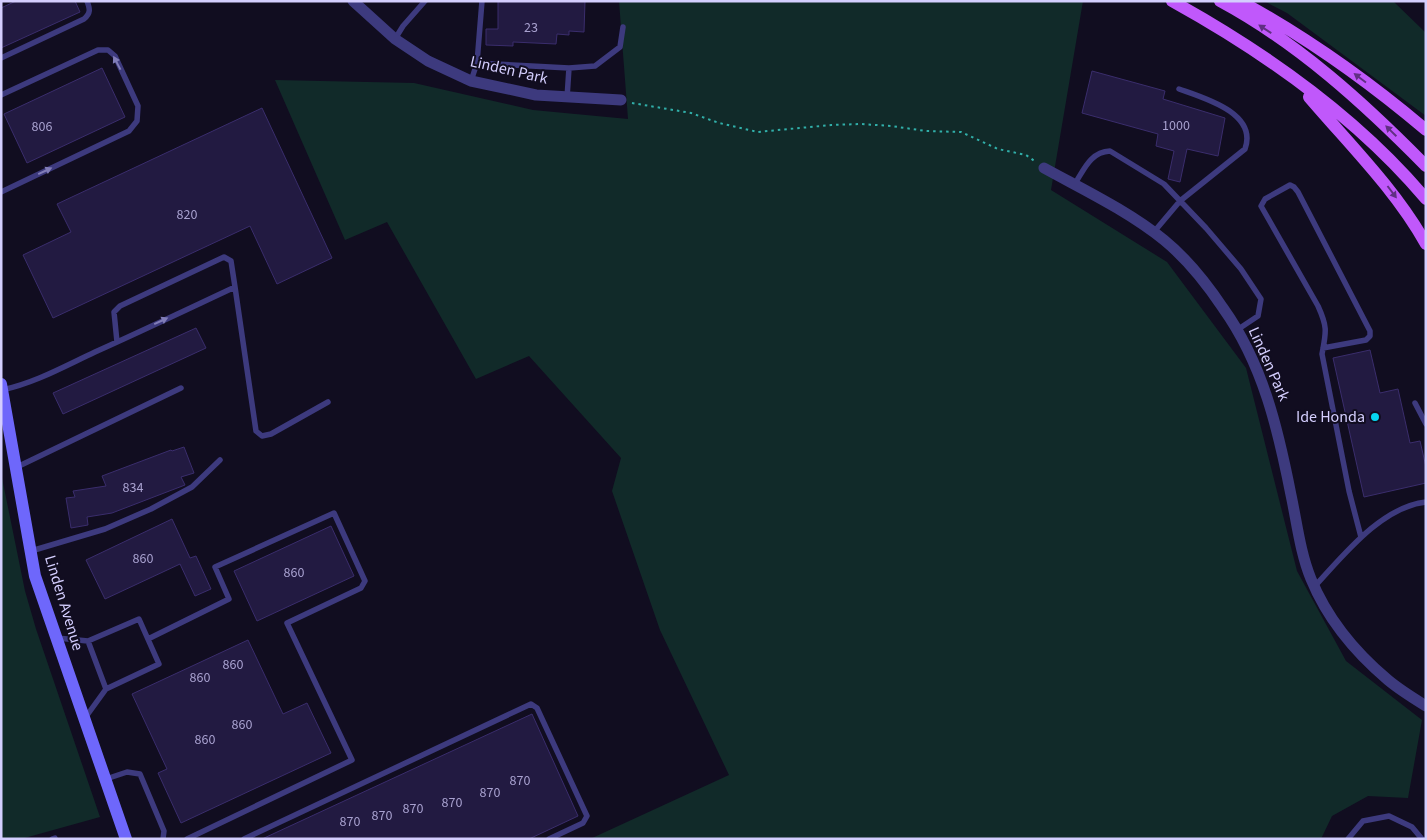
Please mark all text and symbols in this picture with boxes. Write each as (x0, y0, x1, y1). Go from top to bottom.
house number: 23 (524, 18, 538, 38)
one-way arrow (1259, 25, 1272, 34)
street label: Linden Park (468, 50, 550, 90)
one-way arrow (113, 55, 121, 70)
one-way arrow (1354, 73, 1367, 84)
house number: 1000 (1162, 116, 1190, 136)
house number: 806 (32, 117, 52, 137)
one-way arrow (1386, 125, 1398, 137)
one-way arrow (38, 167, 52, 175)
one-way arrow (1386, 185, 1397, 198)
house number: 820 (177, 205, 197, 225)
one-way arrow (154, 317, 168, 325)
street label: Linden Park (1243, 323, 1295, 405)
place label: Ide Honda (1296, 406, 1365, 428)
marker: Ide Honda (1369, 411, 1381, 423)
house number: 834 (123, 478, 143, 498)
house number: 860 (133, 549, 153, 569)
street label: Linden Avenue (39, 553, 89, 653)
house number: 860 (284, 563, 304, 583)
house number: 860 (223, 655, 243, 675)
house number: 860 (190, 668, 210, 688)
house number: 860 (232, 715, 252, 735)
house number: 860 (195, 730, 215, 750)
house number: 870 (510, 771, 530, 791)
house number: 870 (480, 783, 500, 803)
house number: 870 (442, 793, 462, 813)
house number: 870 (403, 799, 423, 819)
house number: 870 (372, 806, 392, 826)
house number: 870 (340, 812, 360, 832)

